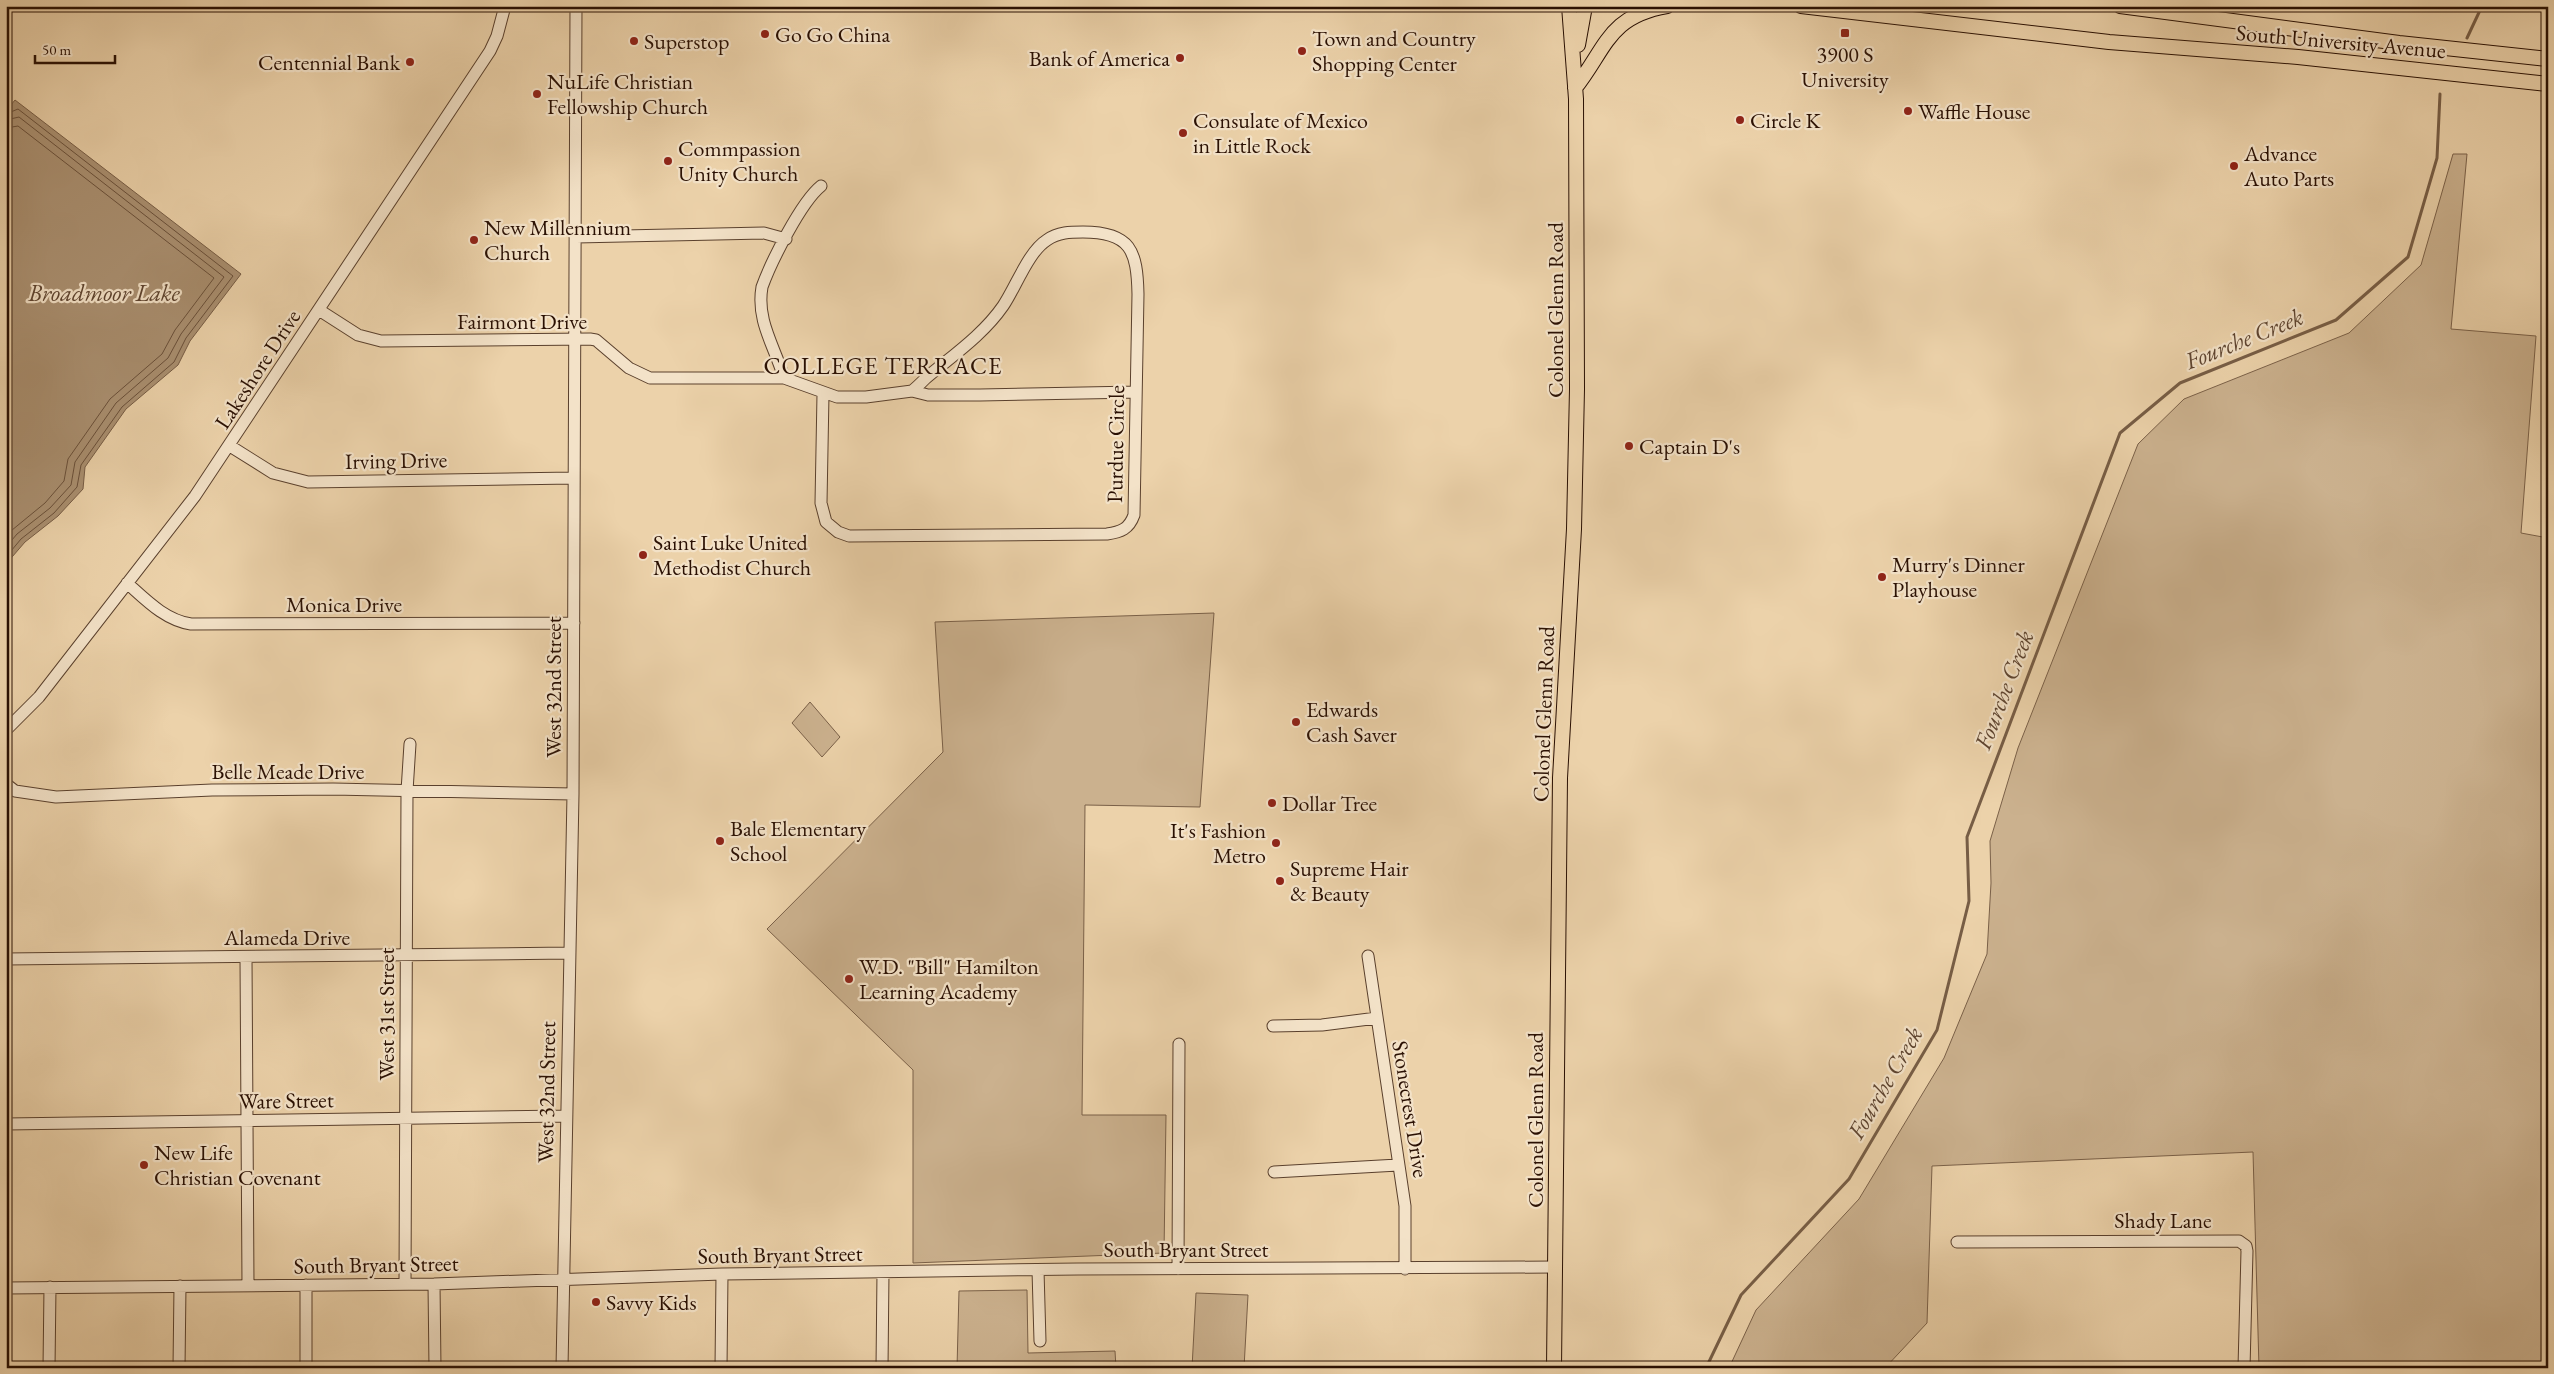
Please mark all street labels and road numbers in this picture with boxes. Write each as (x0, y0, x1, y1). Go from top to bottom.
street label: South University Avenue (2235, 18, 2447, 65)
street label: Colonel Glenn Road (1541, 221, 1570, 398)
street label: Lakeshore Drive (208, 304, 307, 435)
street label: Fairmont Drive (457, 307, 587, 336)
street label: Purdue Circle (1100, 384, 1131, 503)
street label: Irving Drive (345, 445, 448, 476)
street label: Monica Drive (286, 590, 402, 619)
street label: West 32nd Street (539, 616, 568, 758)
street label: Colonel Glenn Road (1526, 625, 1561, 802)
street label: Belle Meade Drive (212, 757, 365, 786)
street label: Alameda Drive (223, 923, 350, 952)
street label: West 31st Street (372, 948, 401, 1080)
street label: West 32nd Street (531, 1021, 562, 1163)
street label: Colonel Glenn Road (1521, 1031, 1550, 1208)
street label: Stonecrest Drive (1385, 1039, 1436, 1180)
street label: Ware Street (238, 1085, 334, 1116)
street label: Shady Lane (2114, 1206, 2212, 1235)
street label: South Bryant Street (1104, 1235, 1269, 1264)
street label: South Bryant Street (697, 1239, 863, 1270)
street label: South Bryant Street (293, 1249, 459, 1280)

